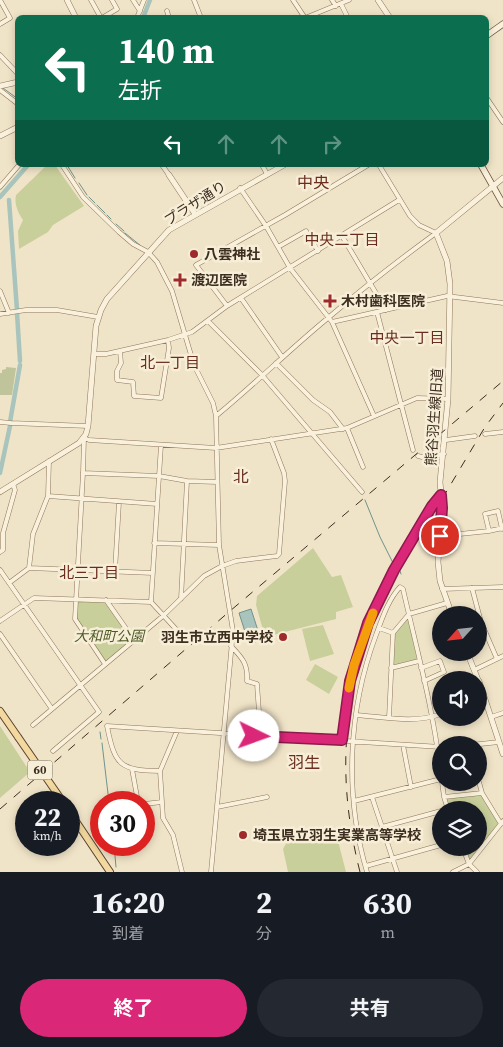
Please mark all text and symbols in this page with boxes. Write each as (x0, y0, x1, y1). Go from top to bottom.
text: 140 m (118, 27, 214, 75)
icon: left (35, 35, 100, 100)
text: 左折 (118, 75, 162, 105)
icon: left (159, 130, 187, 158)
icon: ahead (212, 130, 240, 158)
icon: ahead (265, 130, 293, 158)
icon: right (318, 130, 346, 158)
district label: 中央 (297, 171, 329, 193)
street label: プラザ通り (160, 176, 230, 230)
district label: 中央二丁目 (304, 229, 380, 250)
place label: 八雲神社 (204, 244, 260, 264)
marker: 八雲神社 (188, 248, 200, 260)
place label: 渡辺医院 (191, 270, 247, 290)
marker: 渡辺医院 (173, 273, 187, 287)
place label: 木村歯科医院 (341, 291, 425, 311)
marker: 木村歯科医院 (323, 294, 337, 308)
district label: 中央一丁目 (369, 327, 445, 348)
district label: 北一丁目 (140, 352, 200, 373)
street label: 熊谷羽生線旧道 (421, 367, 447, 467)
district label: 北 (233, 465, 249, 487)
pin (419, 515, 461, 557)
icon: arrive (426, 522, 454, 550)
district label: 北三丁目 (59, 562, 119, 583)
north arrow (432, 606, 488, 661)
map controls (432, 606, 487, 856)
park label: 大和町公園 (74, 626, 146, 646)
place label: 羽生市立西中学校 (161, 627, 273, 647)
marker: 羽生市立西中学校 (277, 631, 289, 643)
button: sound (432, 671, 487, 726)
position arrow (227, 709, 279, 761)
button: search (432, 736, 487, 791)
district label: 羽生 (288, 751, 320, 773)
road number: 60 (28, 760, 52, 780)
speed limit sign: 30 (90, 791, 155, 856)
text: 22 (34, 800, 61, 834)
button: layers (432, 801, 487, 856)
place label: 埼玉県立羽生実業高等学校 (253, 825, 421, 845)
text: km/h (33, 828, 62, 844)
marker: 埼玉県立羽生実業高等学校 (237, 829, 249, 841)
text: 16:20 (91, 882, 165, 923)
text: 2 (256, 882, 272, 923)
text: 630 (363, 883, 412, 924)
text: m (380, 921, 395, 943)
text: 到着 (112, 922, 144, 944)
text: 分 (256, 922, 272, 944)
button: 終了 (20, 979, 247, 1037)
button: 共有 (257, 979, 483, 1037)

